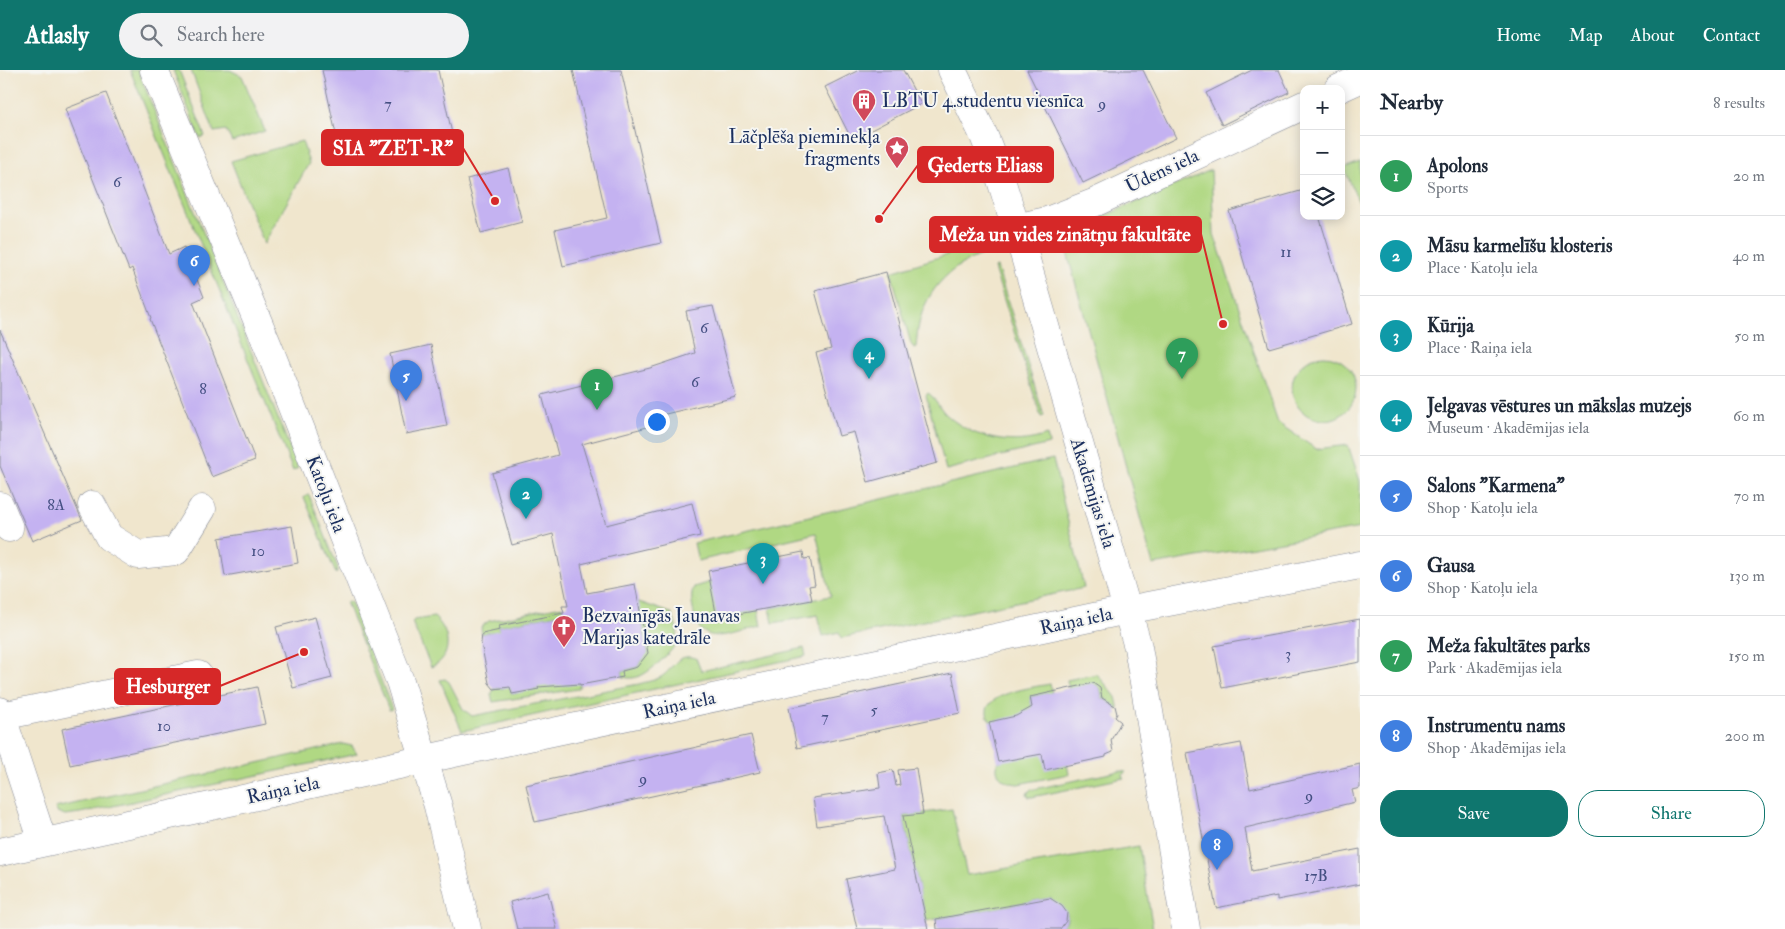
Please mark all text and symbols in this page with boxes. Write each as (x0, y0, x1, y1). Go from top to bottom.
search box (119, 13, 469, 58)
text: Atlasly (25, 20, 89, 51)
icon: search (137, 21, 165, 49)
text: Search here (177, 23, 265, 47)
text: Home (1496, 24, 1541, 47)
text: Map (1569, 24, 1603, 47)
text: About (1631, 24, 1675, 47)
text: Contact (1703, 24, 1760, 47)
map controls (1300, 85, 1345, 220)
button: + (1300, 85, 1345, 130)
building icon: LBTU 4.studentu viesnīca (851, 88, 877, 122)
place label: LBTU 4.studentu viesnīca (882, 89, 1084, 113)
text: Nearby (1380, 89, 1443, 116)
text: 8 results (1713, 93, 1765, 113)
house number: 7 (384, 94, 392, 114)
house number: 9 (1097, 94, 1106, 114)
place label: Lāčplēša pieminekļa fragments (728, 125, 880, 171)
callout: SIA "ZET-R" (322, 130, 463, 165)
button: − (1300, 130, 1345, 175)
place icon: Lāčplēša pieminekļa fragments (884, 135, 910, 169)
text: SIA "ZET-R" (333, 136, 453, 161)
street label: Ūdens iela (1121, 143, 1203, 198)
callout: Ģederts Eliass (918, 147, 1053, 182)
text: Ģederts Eliass (927, 153, 1043, 178)
text: Apolons (1427, 154, 1488, 178)
text: 1 (1393, 166, 1399, 186)
text: 20 m (1733, 166, 1765, 186)
house number: 6 (113, 172, 122, 192)
button: layers (1300, 175, 1345, 220)
text: Sports (1427, 178, 1468, 198)
callout: Meža un vides zinātņu fakultāte (930, 217, 1201, 252)
text: Meža un vides zinātņu fakultāte (938, 222, 1191, 247)
text: Māsu karmelīšu klosteris (1427, 234, 1612, 258)
house number: 11 (1280, 242, 1292, 262)
pin: 6 (178, 245, 210, 286)
text: 2 (1392, 246, 1400, 266)
text: 40 m (1732, 246, 1765, 266)
text: Place · Katoļu iela (1427, 258, 1538, 278)
text: Kūrija (1427, 314, 1474, 338)
house number: 6 (700, 318, 709, 338)
text: 3 (1393, 326, 1399, 346)
text: 50 m (1734, 326, 1765, 346)
pin: 4 (853, 338, 885, 379)
pin: 7 (1166, 338, 1198, 379)
text: Place · Raiņa iela (1427, 338, 1532, 358)
pin: 5 (390, 360, 422, 401)
pin: 1 (581, 369, 613, 410)
house number: 6 (691, 372, 700, 392)
house number: 8 (199, 379, 207, 399)
text: Jelgavas vēstures un mākslas muzejs (1427, 394, 1692, 418)
text: 4 (1392, 406, 1400, 426)
text: 60 m (1733, 406, 1765, 426)
your location (644, 409, 670, 435)
text: Museum · Akadēmijas iela (1427, 418, 1589, 438)
street label: Akadēmijas iela (1065, 434, 1121, 551)
street label: Katoļu iela (300, 452, 352, 536)
text: Salons "Karmena" (1427, 474, 1565, 498)
pin: 2 (510, 478, 542, 519)
text: 5 (1392, 486, 1400, 506)
text: 70 m (1734, 486, 1765, 506)
house number: 8A (47, 495, 65, 515)
text: Shop · Katoļu iela (1427, 498, 1538, 518)
house number: 10 (251, 541, 265, 561)
pin: 3 (747, 543, 779, 584)
text: Gausa (1427, 554, 1475, 578)
text: 6 (1392, 566, 1400, 586)
text: 130 m (1729, 566, 1765, 586)
text: Shop · Katoļu iela (1427, 578, 1538, 598)
street label: Raiņa iela (1037, 602, 1115, 640)
place label: Bezvainīgās Jaunavas Marijas katedrāle (582, 604, 740, 650)
church icon: Bezvainīgās Jaunavas Marijas katedrāle (551, 614, 577, 648)
text: Meža fakultātes parks (1427, 634, 1590, 658)
house number: 3 (1285, 644, 1291, 664)
text: 7 (1392, 646, 1400, 666)
text: 150 m (1728, 646, 1765, 666)
text: Park · Akadēmijas iela (1427, 658, 1562, 678)
callout: Hesburger (115, 669, 220, 704)
text: Hesburger (126, 674, 211, 700)
street label: Raiņa iela (640, 686, 718, 724)
house number: 5 (870, 700, 878, 720)
house number: 7 (821, 707, 829, 727)
text: Instrumentu nams (1427, 714, 1565, 738)
house number: 10 (157, 716, 171, 736)
text: 8 (1392, 726, 1400, 746)
text: 200 m (1725, 726, 1765, 746)
text: Shop · Akadēmijas iela (1427, 738, 1566, 758)
house number: 9 (638, 769, 647, 789)
street label: Raiņa iela (244, 771, 322, 809)
house number: 9 (1304, 786, 1313, 806)
button: Save (1380, 790, 1568, 837)
button: Share (1578, 790, 1765, 837)
pin: 8 (1201, 829, 1233, 870)
house number: 17B (1304, 866, 1328, 886)

